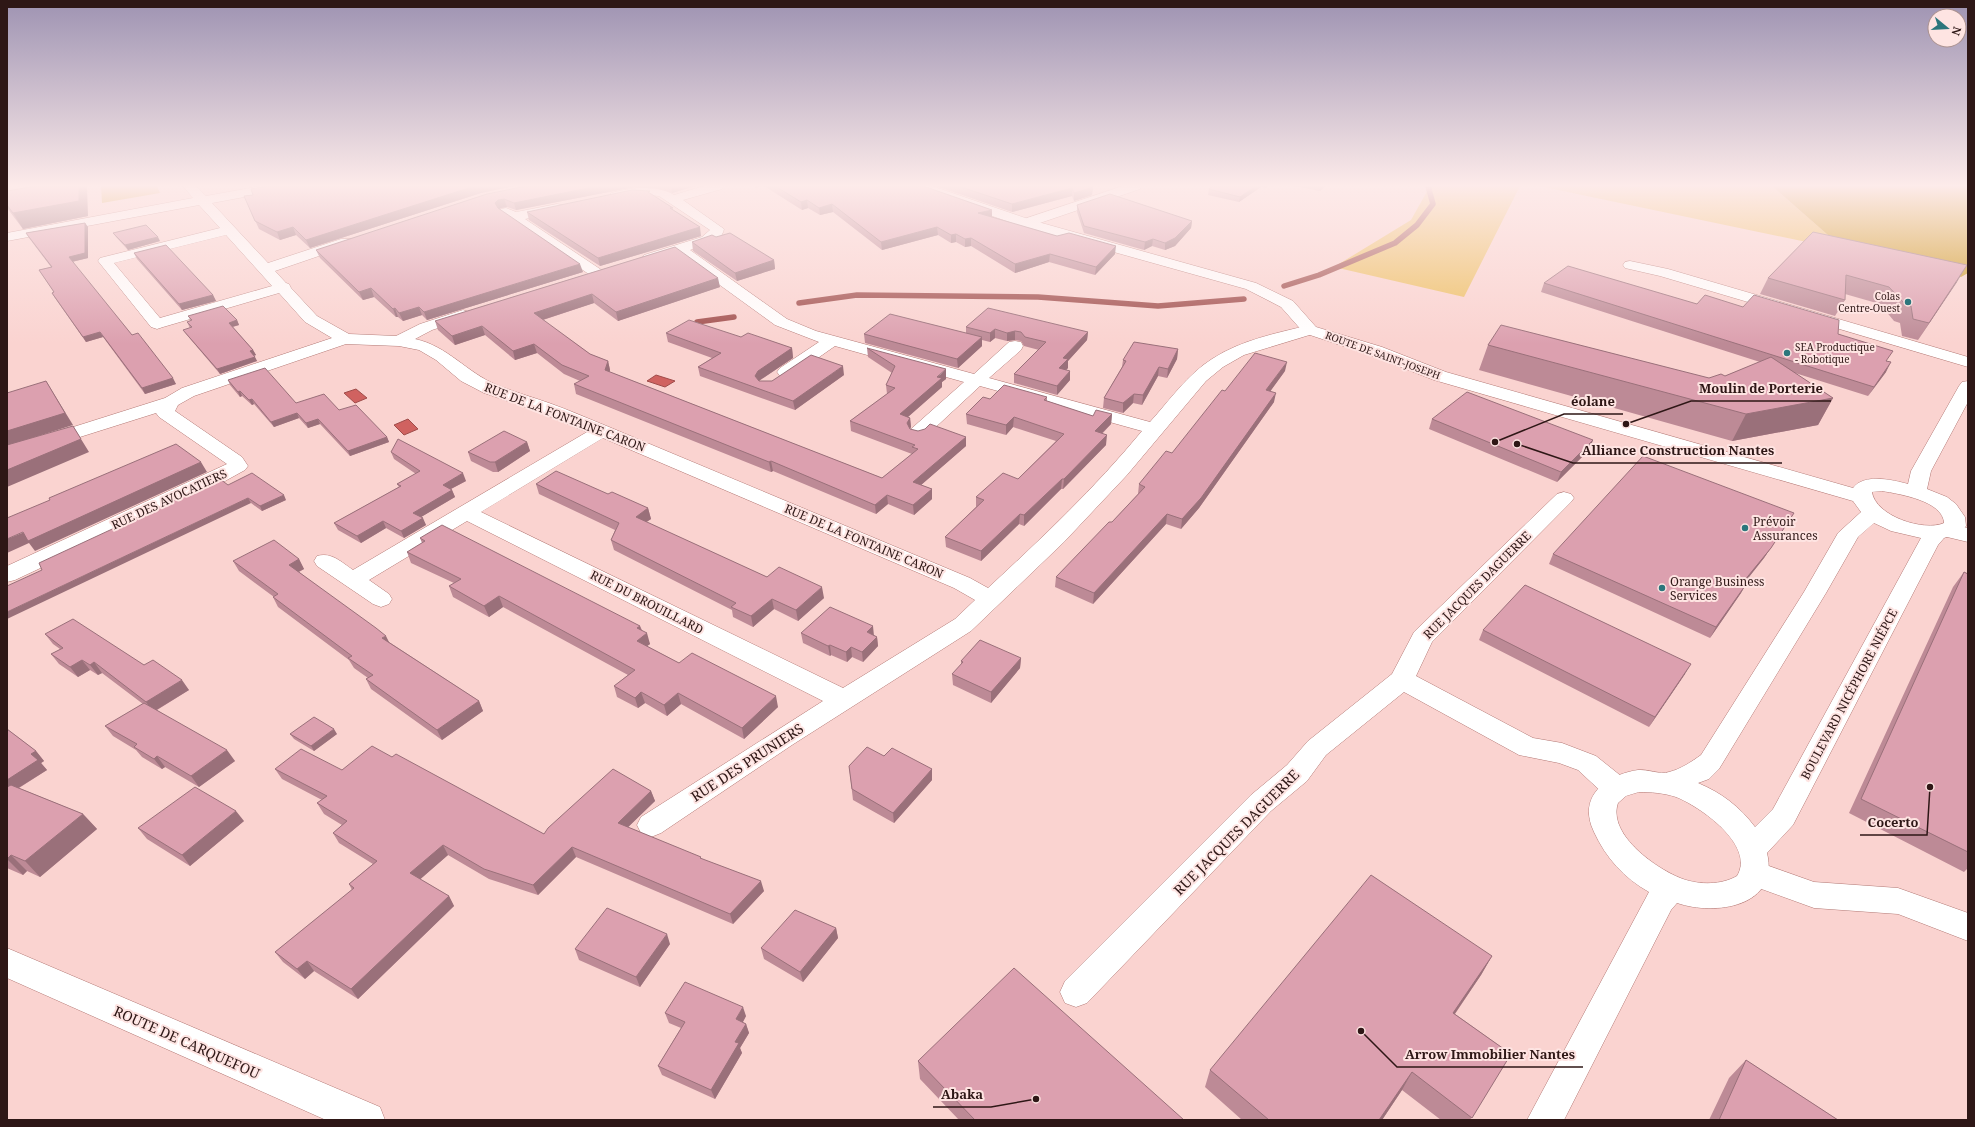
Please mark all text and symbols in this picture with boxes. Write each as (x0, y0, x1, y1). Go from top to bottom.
north arrow (1927, 8, 1967, 48)
text: N (1948, 25, 1965, 38)
place label: Colas Centre-Ouest (1838, 289, 1900, 315)
marker: Colas Centre-Ouest (1903, 297, 1913, 307)
street label: ROUTE DE SAINT-JOSEPH (1324, 328, 1443, 382)
place label: SEA Productique - Robotique (1795, 340, 1875, 366)
marker: SEA Productique - Robotique (1782, 348, 1792, 358)
callout: Moulin de Porterie (1691, 376, 1831, 401)
street label: RUE DE LA FONTAINE CARON (482, 378, 648, 456)
text: Moulin de Porterie (1699, 379, 1823, 397)
callout: éolane (1564, 389, 1623, 414)
text: éolane (1571, 392, 1615, 410)
callout: Alliance Construction Nantes (1573, 438, 1782, 463)
text: Alliance Construction Nantes (1582, 441, 1774, 459)
street label: RUE DES AVOCATIERS (108, 465, 230, 533)
street label: RUE DE LA FONTAINE CARON (782, 500, 946, 582)
place label: Prévoir Assurances (1753, 513, 1818, 544)
marker: Prévoir Assurances (1740, 523, 1750, 533)
street label: RUE JACQUES DAGUERRE (1419, 527, 1535, 643)
street label: RUE DU BROUILLARD (588, 566, 707, 638)
place label: Orange Business Services (1670, 573, 1765, 604)
marker: Orange Business Services (1657, 583, 1667, 593)
street label: BOULEVARD NICÉPHORE NIÉPCE (1797, 606, 1901, 782)
street label: RUE DES PRUNIERS (687, 718, 807, 806)
street label: RUE JACQUES DAGUERRE (1169, 765, 1303, 899)
callout: Cocerto (1860, 810, 1927, 835)
text: Cocerto (1867, 813, 1919, 831)
street label: ROUTE DE CARQUEFOU (111, 1001, 263, 1083)
callout: Arrow Immobilier Nantes (1397, 1042, 1583, 1067)
text: Arrow Immobilier Nantes (1405, 1045, 1575, 1063)
callout: Abaka (933, 1082, 991, 1107)
text: Abaka (941, 1085, 983, 1103)

